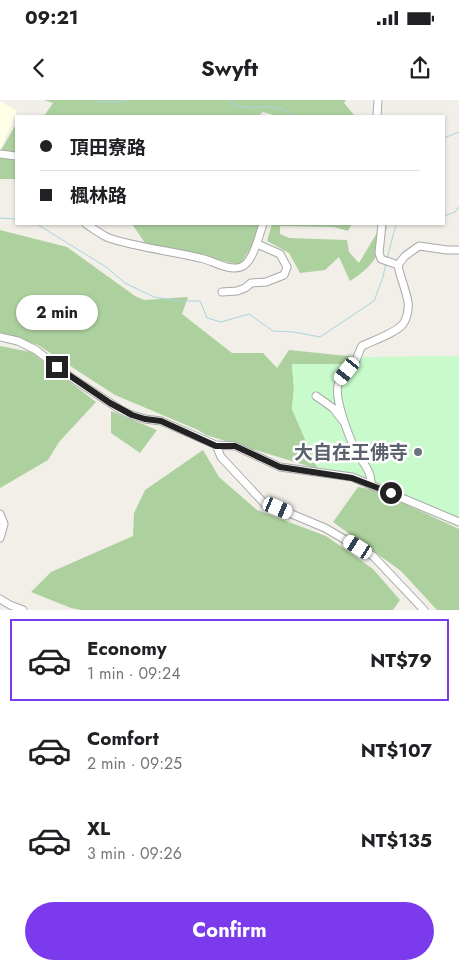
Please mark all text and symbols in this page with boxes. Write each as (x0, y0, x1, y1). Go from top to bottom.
text: 09:21 (25, 4, 79, 31)
text: Swyft (201, 52, 258, 84)
icon: back (25, 54, 53, 82)
icon: share (406, 54, 434, 82)
text: 頂田寮路 (70, 134, 146, 161)
text: 楓林路 (70, 182, 127, 209)
callout: 2 min (16, 294, 98, 330)
text: 2 min (36, 301, 78, 324)
car (331, 355, 362, 387)
route end (46, 356, 68, 378)
place label: 大自在王佛寺 (294, 439, 408, 466)
marker: 大自在王佛寺 (412, 446, 424, 458)
route start (380, 482, 402, 504)
car (261, 495, 294, 521)
car (341, 533, 374, 561)
text: Economy (87, 635, 167, 662)
icon: car (27, 638, 72, 683)
text: NT$79 (370, 647, 432, 674)
text: 1 min · 09:24 (87, 662, 181, 685)
text: Comfort (87, 725, 159, 752)
icon: car (27, 728, 72, 773)
text: NT$107 (361, 737, 432, 764)
text: 2 min · 09:25 (87, 752, 182, 775)
text: XL (87, 815, 110, 842)
icon: car (27, 818, 72, 863)
text: NT$135 (361, 827, 432, 854)
text: 3 min · 09:26 (87, 842, 182, 865)
button: Confirm (25, 902, 434, 960)

